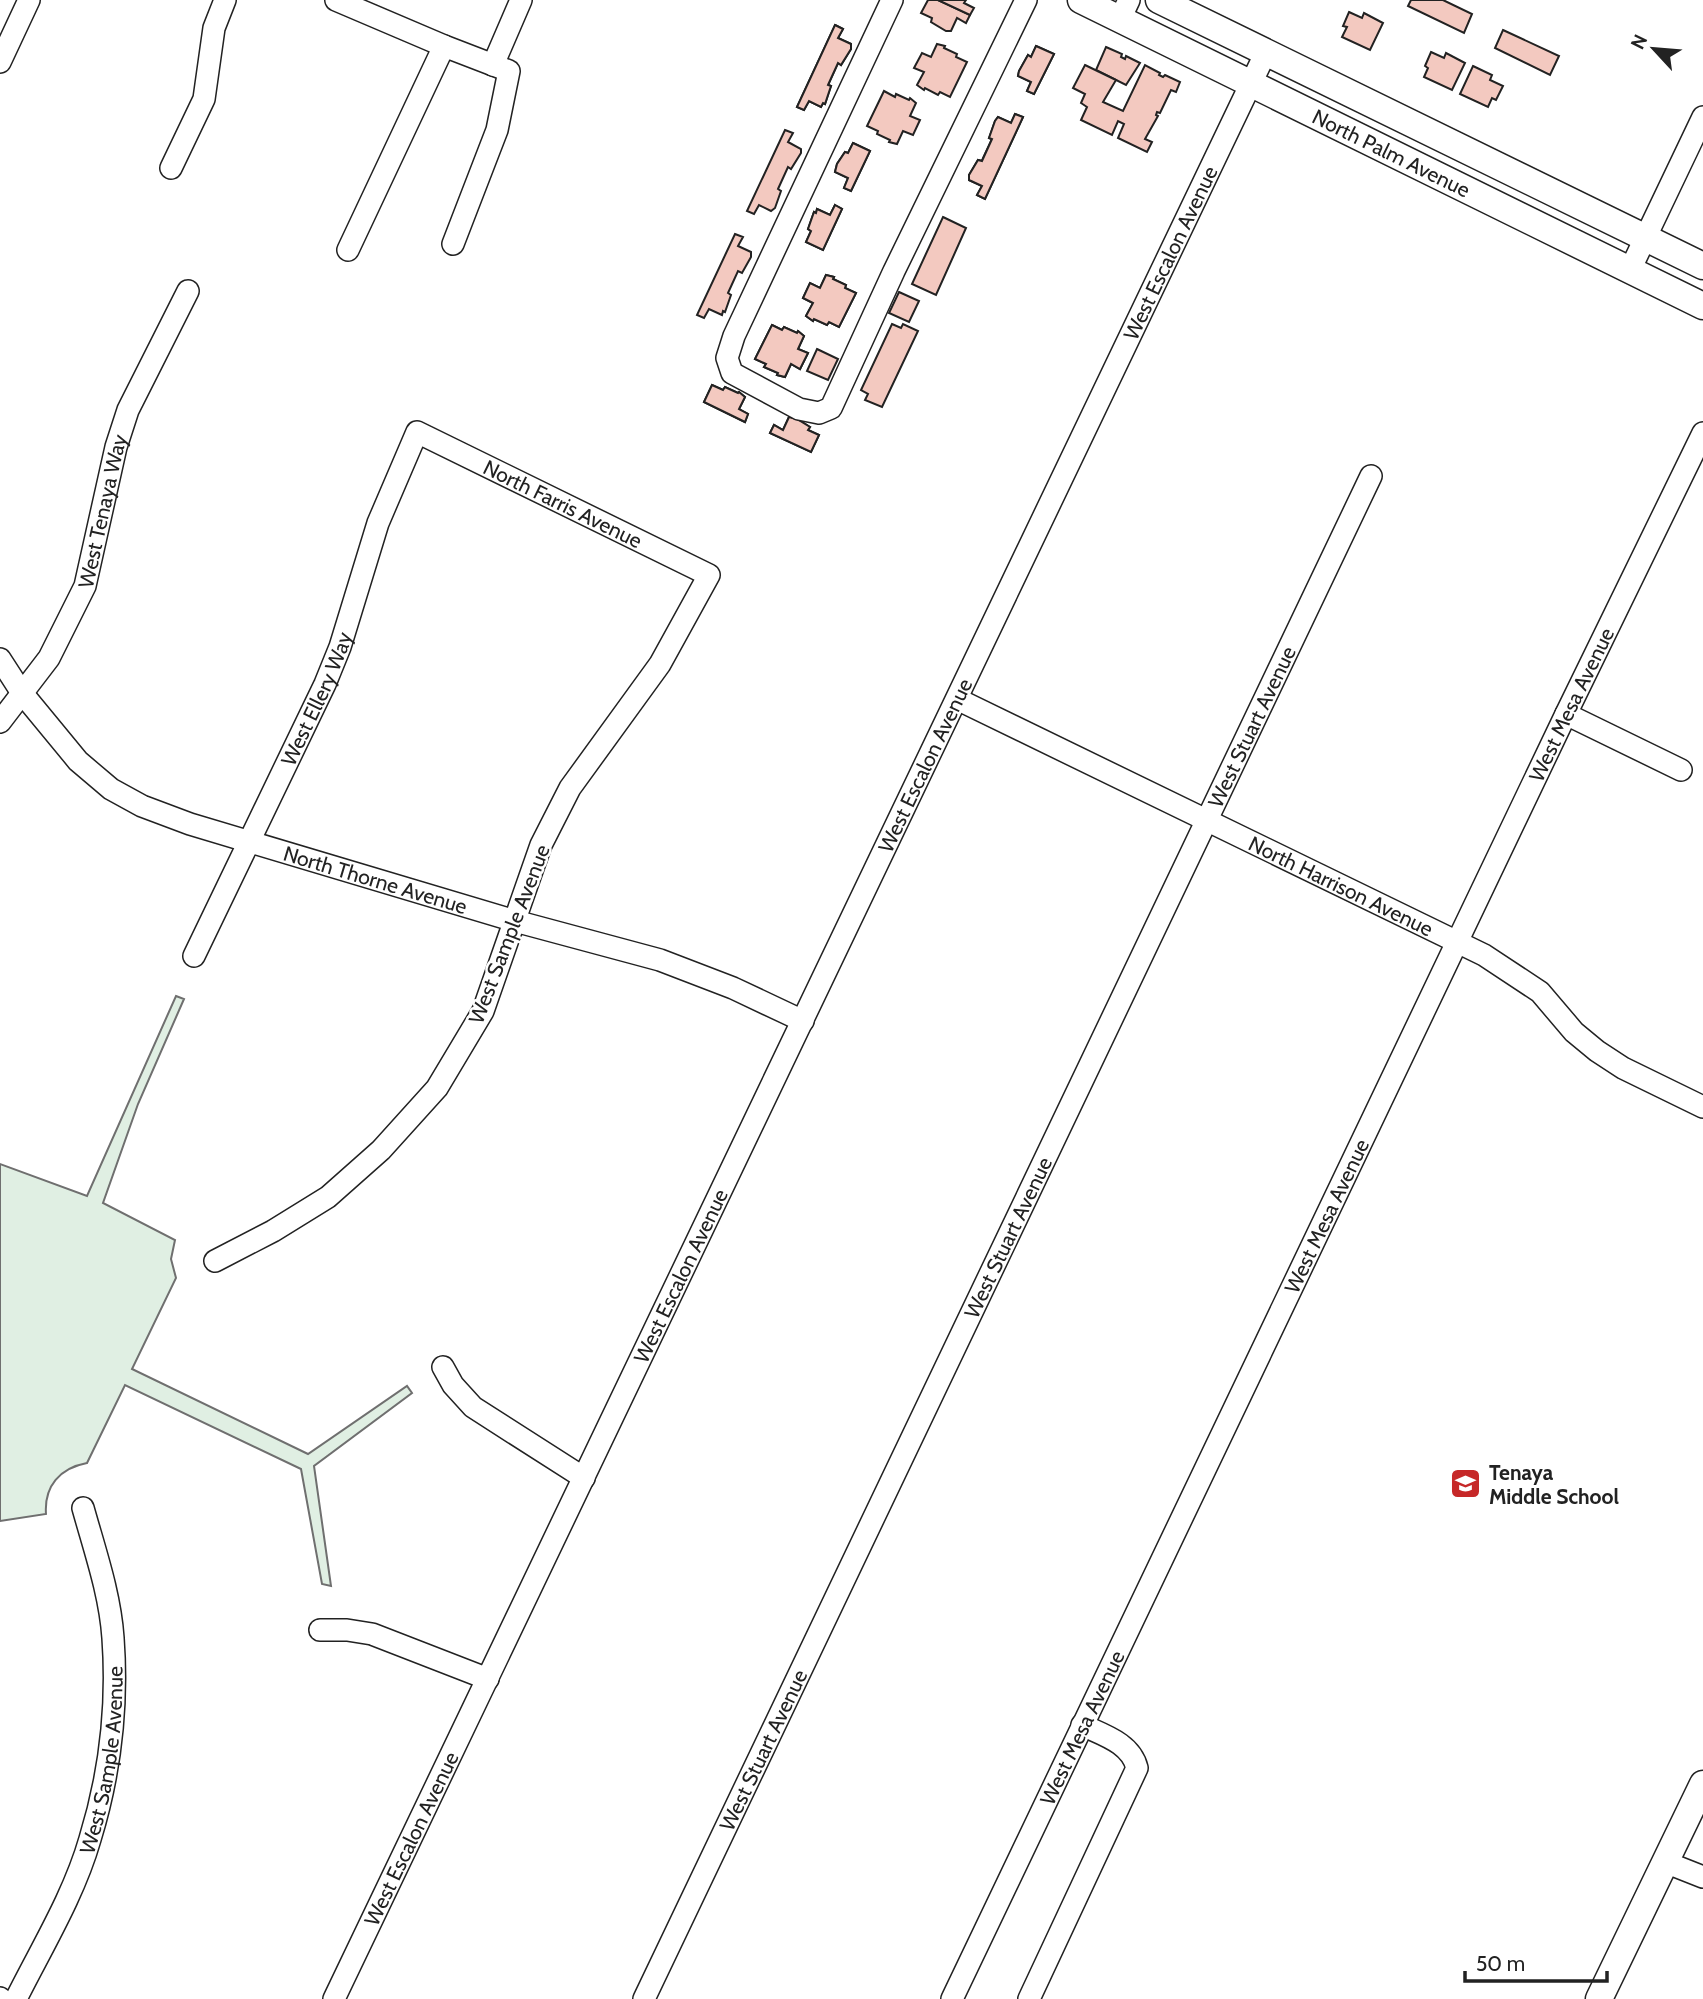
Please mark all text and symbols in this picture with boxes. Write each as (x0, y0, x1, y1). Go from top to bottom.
north arrow (1619, 14, 1689, 84)
text: N (1626, 31, 1652, 53)
street label: North Palm Avenue (1309, 103, 1475, 202)
street label: West Escalon Avenue (1118, 162, 1222, 344)
street label: West Tenaya Way (72, 431, 132, 590)
street label: North Farris Avenue (479, 454, 647, 553)
street label: West Mesa Avenue (1523, 623, 1619, 785)
street label: West Ellery Way (275, 629, 356, 769)
street label: West Stuart Avenue (1202, 642, 1301, 811)
street label: West Escalon Avenue (872, 674, 977, 856)
street label: North Harrison Avenue (1245, 830, 1437, 941)
street label: North Thorne Avenue (281, 840, 470, 919)
street label: West Sample Avenue (463, 841, 555, 1027)
street label: West Mesa Avenue (1279, 1134, 1374, 1297)
street label: West Stuart Avenue (958, 1152, 1057, 1322)
street label: West Escalon Avenue (628, 1184, 733, 1367)
place label: Tenaya Middle School (1489, 1460, 1620, 1509)
school or university icon: Tenaya Middle School (1449, 1467, 1483, 1501)
street label: West Mesa Avenue (1034, 1646, 1129, 1809)
street label: West Stuart Avenue (714, 1665, 812, 1835)
street label: West Sample Avenue (74, 1666, 127, 1857)
street label: West Escalon Avenue (359, 1747, 463, 1929)
scale bar (1465, 1940, 1607, 1984)
text: 50 m (1476, 1951, 1525, 1976)

